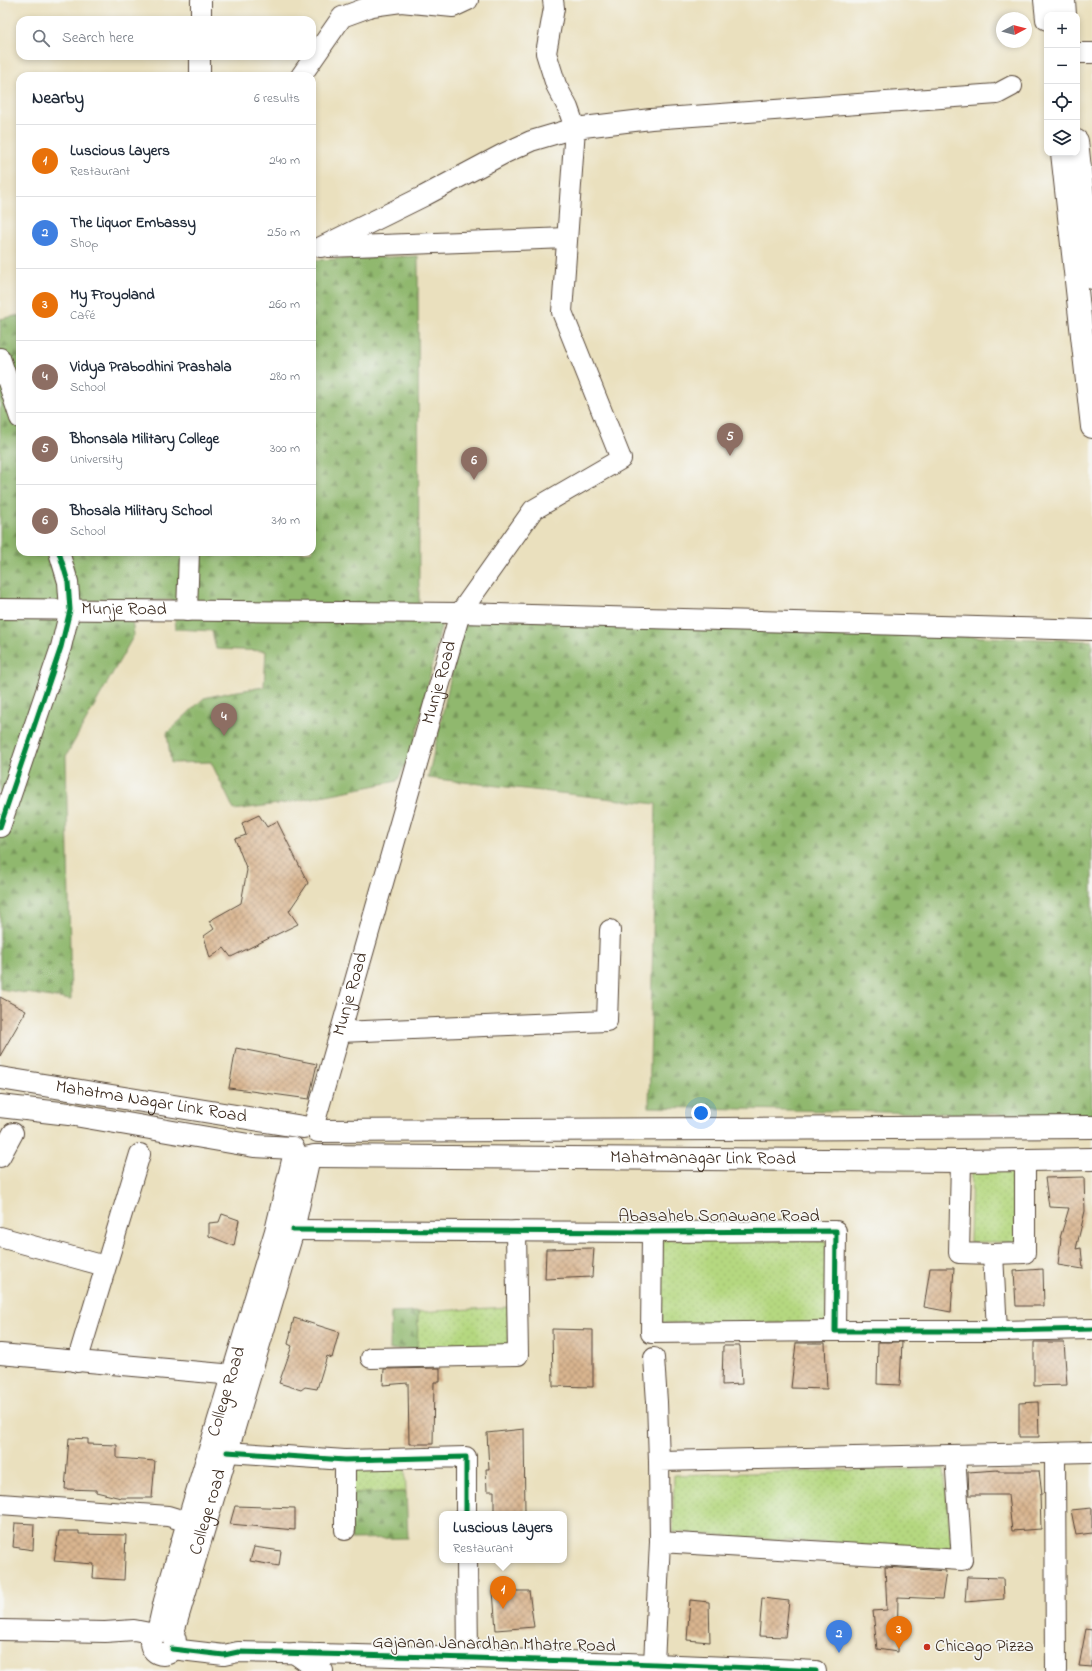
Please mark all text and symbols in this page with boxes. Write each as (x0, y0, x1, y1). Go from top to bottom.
north arrow (996, 12, 1032, 48)
map controls (1044, 12, 1080, 156)
button: + (1044, 12, 1080, 48)
search box (16, 16, 316, 60)
icon: search (30, 27, 52, 49)
text: Search here (62, 27, 134, 49)
button: − (1044, 48, 1080, 84)
button: locate (1044, 84, 1080, 120)
text: Nearby (32, 86, 84, 111)
text: 6 results (254, 89, 300, 108)
button: layers (1044, 120, 1080, 156)
text: Luscious Layers (70, 140, 170, 162)
text: 1 (43, 151, 47, 170)
text: 240 m (269, 151, 300, 170)
text: Restaurant (70, 162, 130, 181)
text: The Liquor Embassy (70, 212, 196, 234)
text: 2 (42, 223, 48, 242)
text: 250 m (267, 223, 300, 242)
text: Shop (70, 234, 98, 253)
text: My Froyoland (70, 284, 155, 306)
text: 3 (42, 295, 48, 314)
text: 260 m (269, 295, 300, 314)
text: Café (70, 306, 95, 325)
text: Vidya Prabodhini Prashala (70, 356, 232, 378)
text: 4 (42, 367, 48, 386)
text: 280 m (270, 367, 300, 386)
text: School (70, 378, 106, 397)
pin: 5 (717, 423, 743, 456)
text: Bhonsala Military College (70, 428, 219, 450)
text: 5 (41, 439, 49, 458)
text: 300 m (270, 439, 300, 458)
pin: 6 (461, 447, 487, 480)
text: University (70, 450, 123, 469)
text: Bhosala Military School (70, 500, 212, 522)
text: 6 (42, 511, 48, 530)
text: 310 m (272, 511, 300, 530)
text: School (70, 522, 106, 541)
street label: Munje Road (81, 597, 167, 623)
street label: Munje Road (416, 638, 464, 727)
pin: 4 (211, 703, 237, 736)
street label: Munje Road (327, 950, 375, 1039)
street label: Mahatma Nagar Link Road (53, 1074, 249, 1131)
your location (691, 1103, 711, 1123)
street label: Mahatmanagar Link Road (610, 1145, 796, 1173)
street label: Abasaheb Sonawane Road (618, 1204, 820, 1230)
street label: College Road (201, 1344, 253, 1440)
street label: College road (184, 1466, 234, 1558)
popup (439, 1511, 567, 1563)
text: Luscious Layers (453, 1517, 553, 1539)
text: Restaurant (453, 1539, 513, 1558)
pin: 1 (490, 1576, 516, 1609)
pin: 3 (886, 1616, 912, 1649)
pin: 2 (826, 1620, 852, 1653)
street label: Gajanan Janardhan Mhatre Road (372, 1630, 616, 1660)
place label: Chicago Pizza (935, 1634, 1034, 1661)
marker: Chicago Pizza (922, 1642, 932, 1652)

